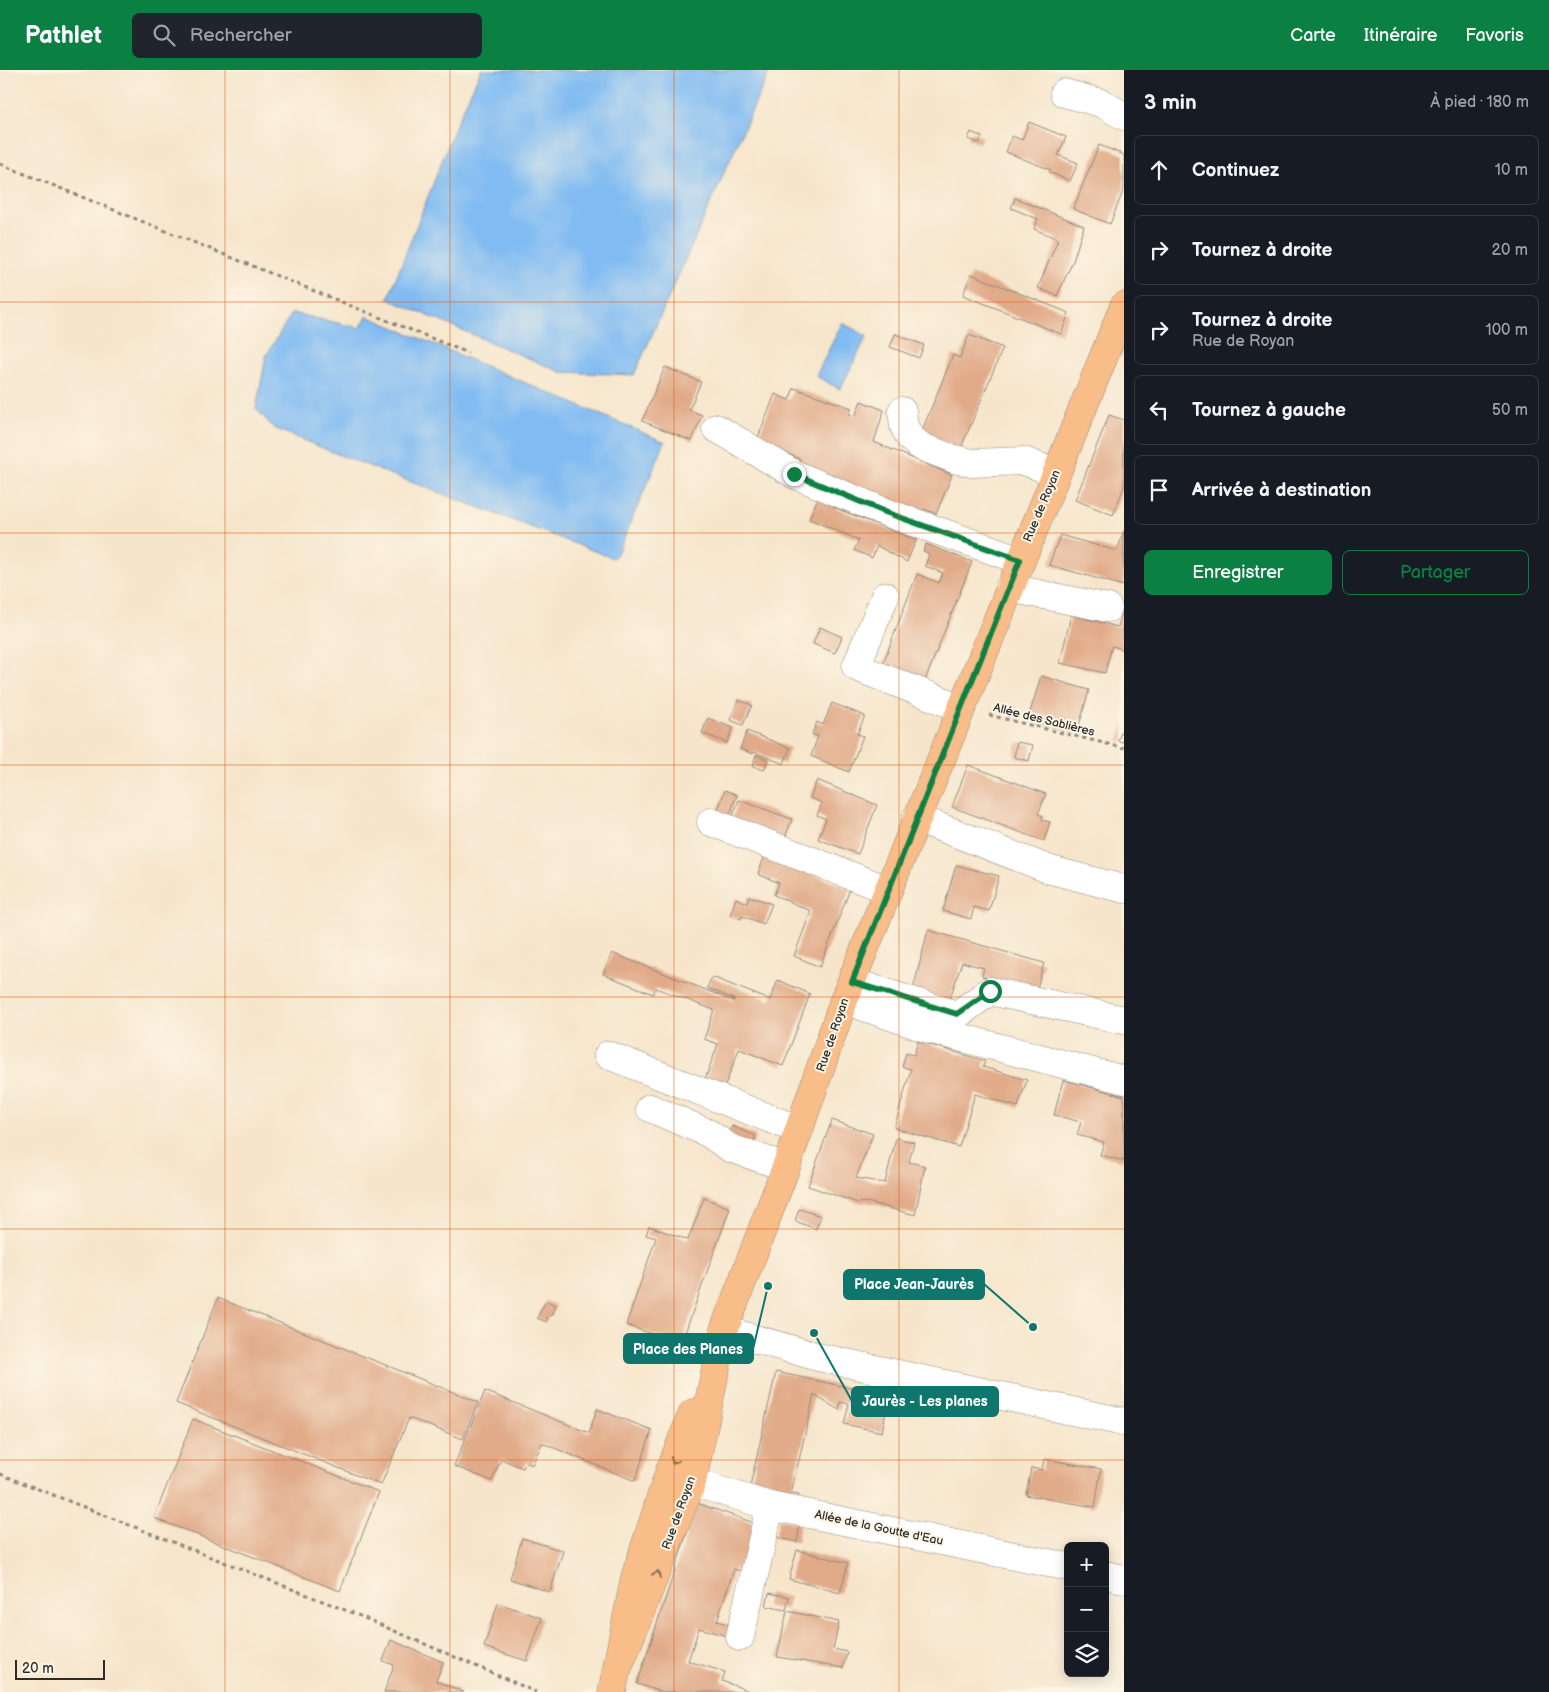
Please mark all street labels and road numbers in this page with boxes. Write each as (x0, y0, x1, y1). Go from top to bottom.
street label: Rue de Royan (1020, 468, 1064, 544)
street label: Allée des Sablières (992, 700, 1096, 740)
street label: Rue de Royan (813, 996, 853, 1074)
street label: Rue de Royan (659, 1474, 699, 1552)
street label: Allée de la Goutte d'Eau (814, 1507, 944, 1549)

